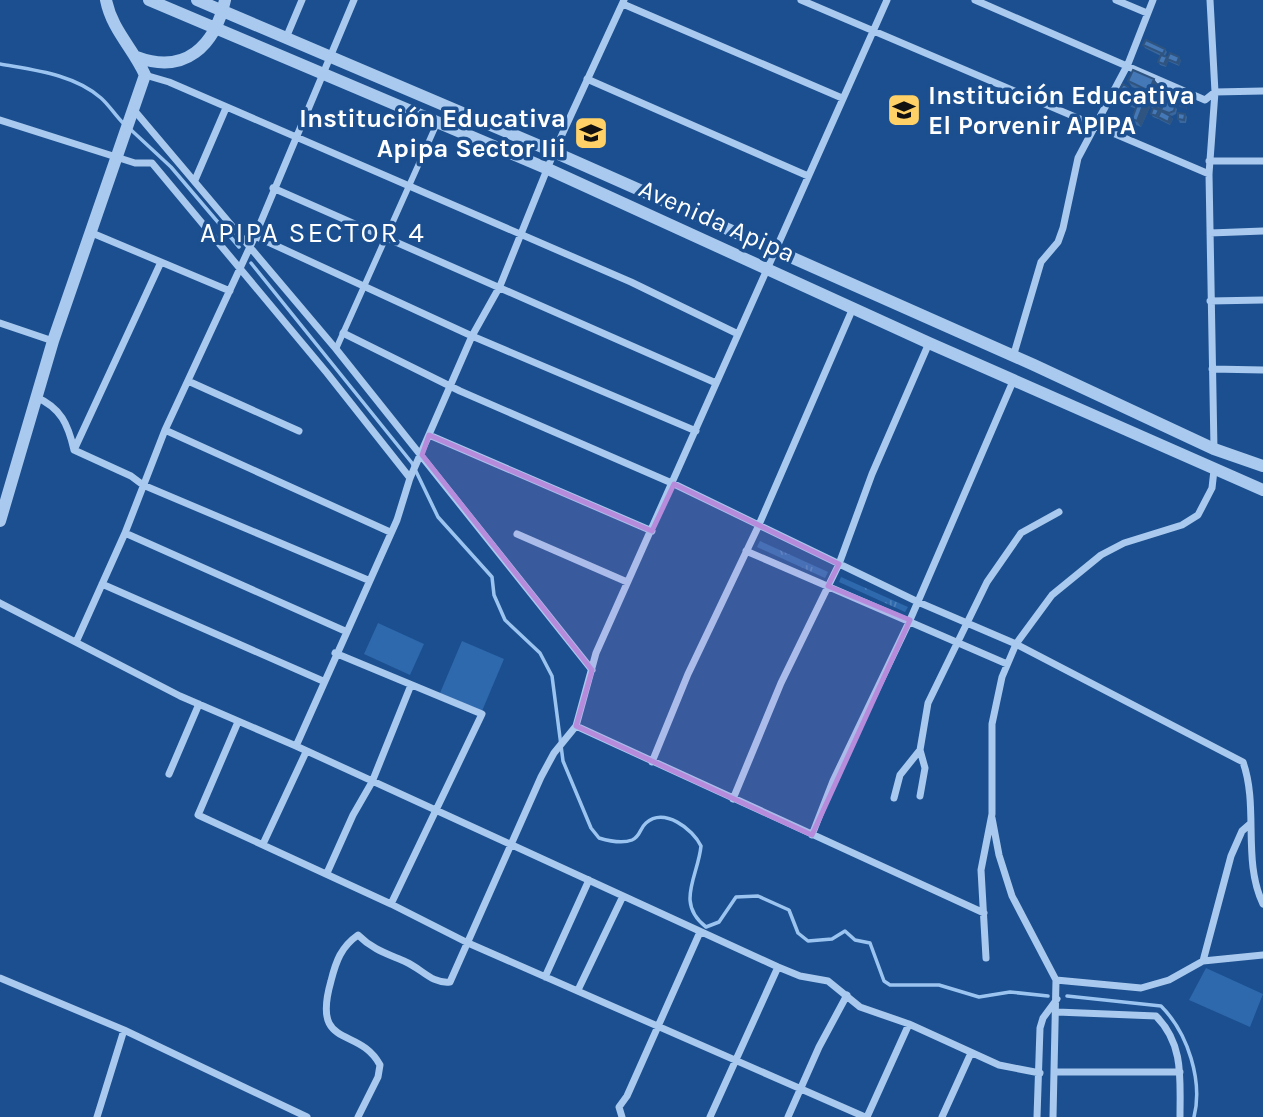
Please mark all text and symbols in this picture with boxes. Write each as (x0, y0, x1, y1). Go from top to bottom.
place label: Institución Educativa El Porvenir APIPA (928, 80, 1195, 141)
school or university icon: Institución Educativa El Porvenir APIPA (885, 91, 923, 129)
place label: Institución Educativa Apipa Sector Iii (299, 103, 566, 164)
school or university icon: Institución Educativa Apipa Sector Iii (572, 114, 610, 152)
street label: Avenida Apipa (634, 173, 800, 269)
district label: APIPA SECTOR 4 (200, 216, 426, 249)

